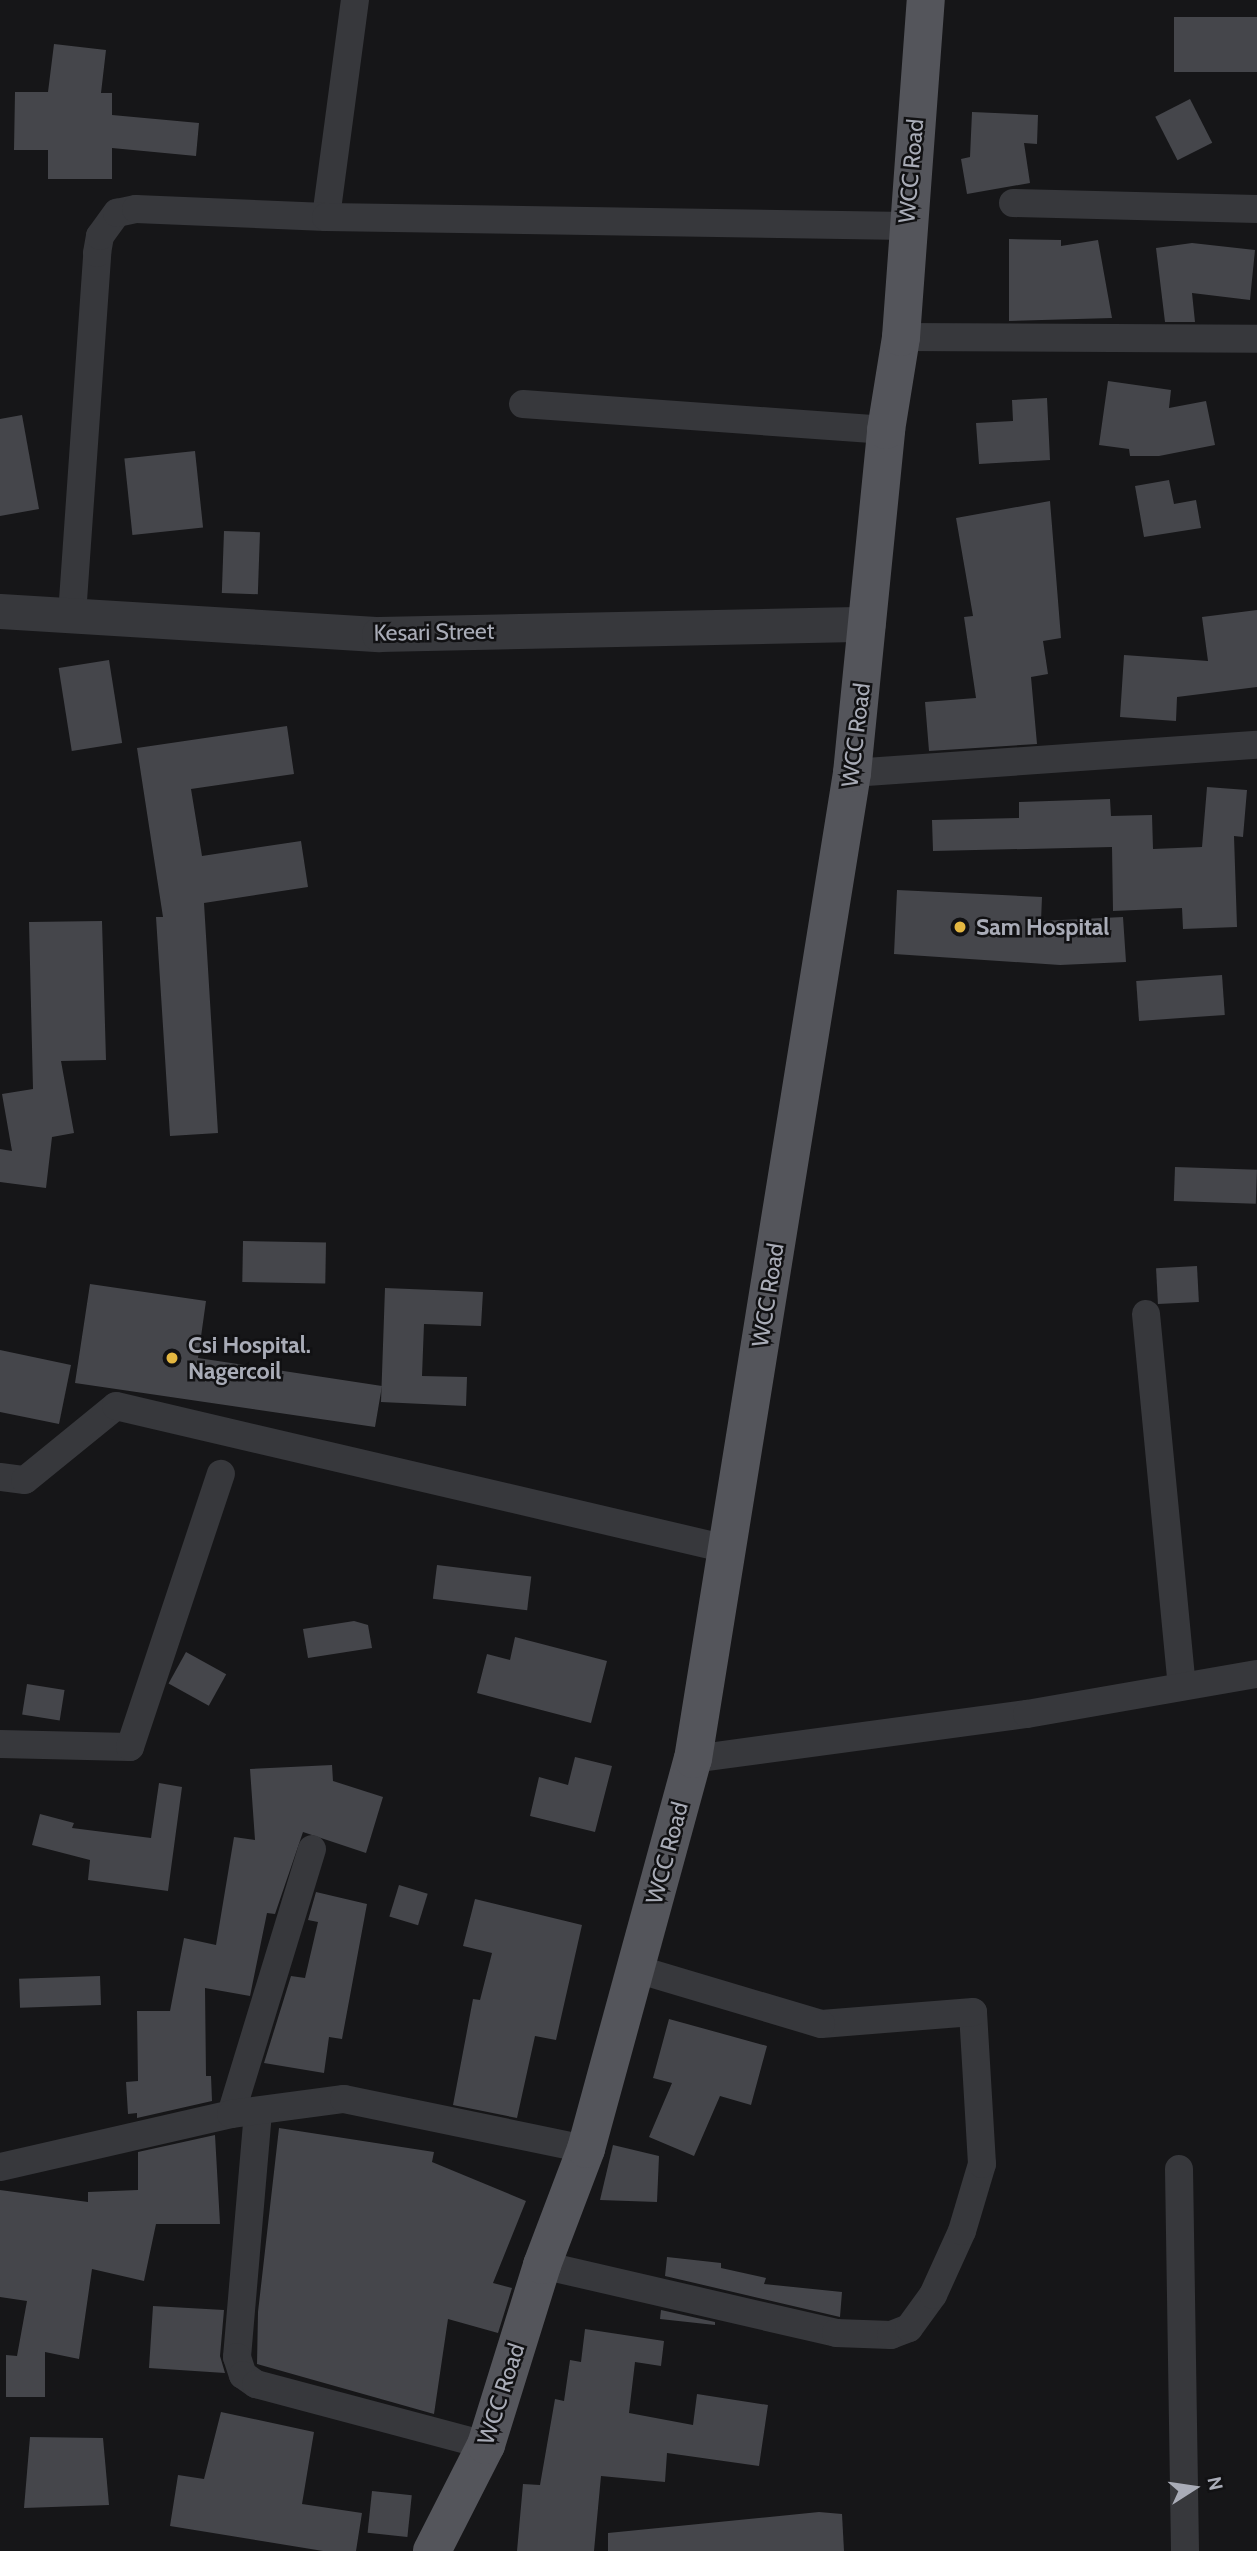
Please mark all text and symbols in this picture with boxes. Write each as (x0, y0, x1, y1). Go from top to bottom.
street label: WCC Road (893, 118, 929, 224)
street label: Kesari Street (373, 617, 495, 647)
street label: WCC Road (836, 681, 876, 789)
place label: Sam Hospital (976, 913, 1109, 941)
marker: Sam Hospital (950, 917, 970, 937)
street label: WCC Road (746, 1241, 790, 1349)
place label: Csi Hospital. Nagercoil (188, 1331, 311, 1385)
marker: Csi Hospital. Nagercoil (162, 1348, 182, 1368)
street label: WCC Road (640, 1799, 694, 1907)
street label: WCC Road (472, 2340, 530, 2448)
north arrow (1159, 2453, 1229, 2523)
text: N (1202, 2475, 1228, 2492)

